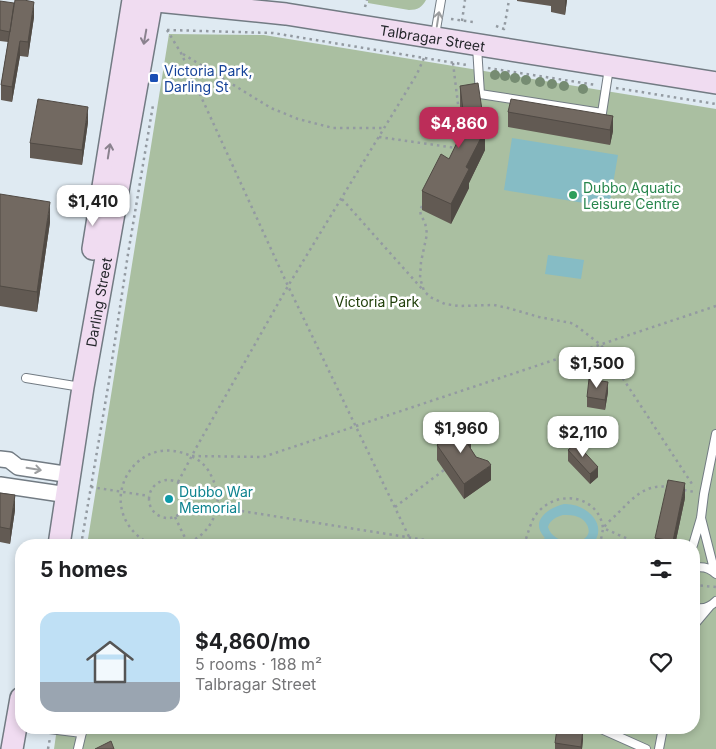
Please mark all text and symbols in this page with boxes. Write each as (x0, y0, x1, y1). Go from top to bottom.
one-way arrow (433, 11, 443, 27)
street label: Talbragar Street (379, 21, 487, 54)
one-way arrow (140, 29, 150, 45)
place label: Victoria Park, Darling St (164, 62, 253, 95)
marker: Victoria Park, Darling St (148, 72, 160, 84)
pin: $4,860 (418, 106, 500, 149)
text: $4,860 (430, 113, 488, 133)
one-way arrow (104, 144, 114, 160)
place label: Dubbo Aquatic Leisure Centre (583, 179, 681, 212)
pin: $1,410 (52, 184, 134, 227)
marker: Dubbo Aquatic Leisure Centre (567, 189, 579, 201)
text: $1,410 (68, 191, 118, 211)
street label: Darling Street (82, 256, 115, 348)
park label: Victoria Park (335, 293, 420, 310)
pin: $1,500 (556, 346, 638, 389)
text: $1,500 (570, 353, 624, 373)
pin: $1,960 (420, 412, 502, 454)
pin: $2,110 (542, 416, 624, 458)
text: $1,960 (434, 418, 488, 438)
text: $2,110 (558, 422, 608, 442)
one-way arrow (26, 465, 42, 475)
place label: Dubbo War Memorial (179, 483, 253, 516)
marker: Dubbo War Memorial (163, 493, 175, 505)
icon: filters (647, 555, 675, 583)
text: 5 homes (40, 557, 128, 582)
text: $4,860/mo (195, 629, 310, 654)
icon: home (80, 632, 140, 692)
icon: heart (647, 648, 675, 676)
text: 5 rooms · 188 m² (195, 654, 322, 674)
text: Talbragar Street (195, 674, 316, 694)

